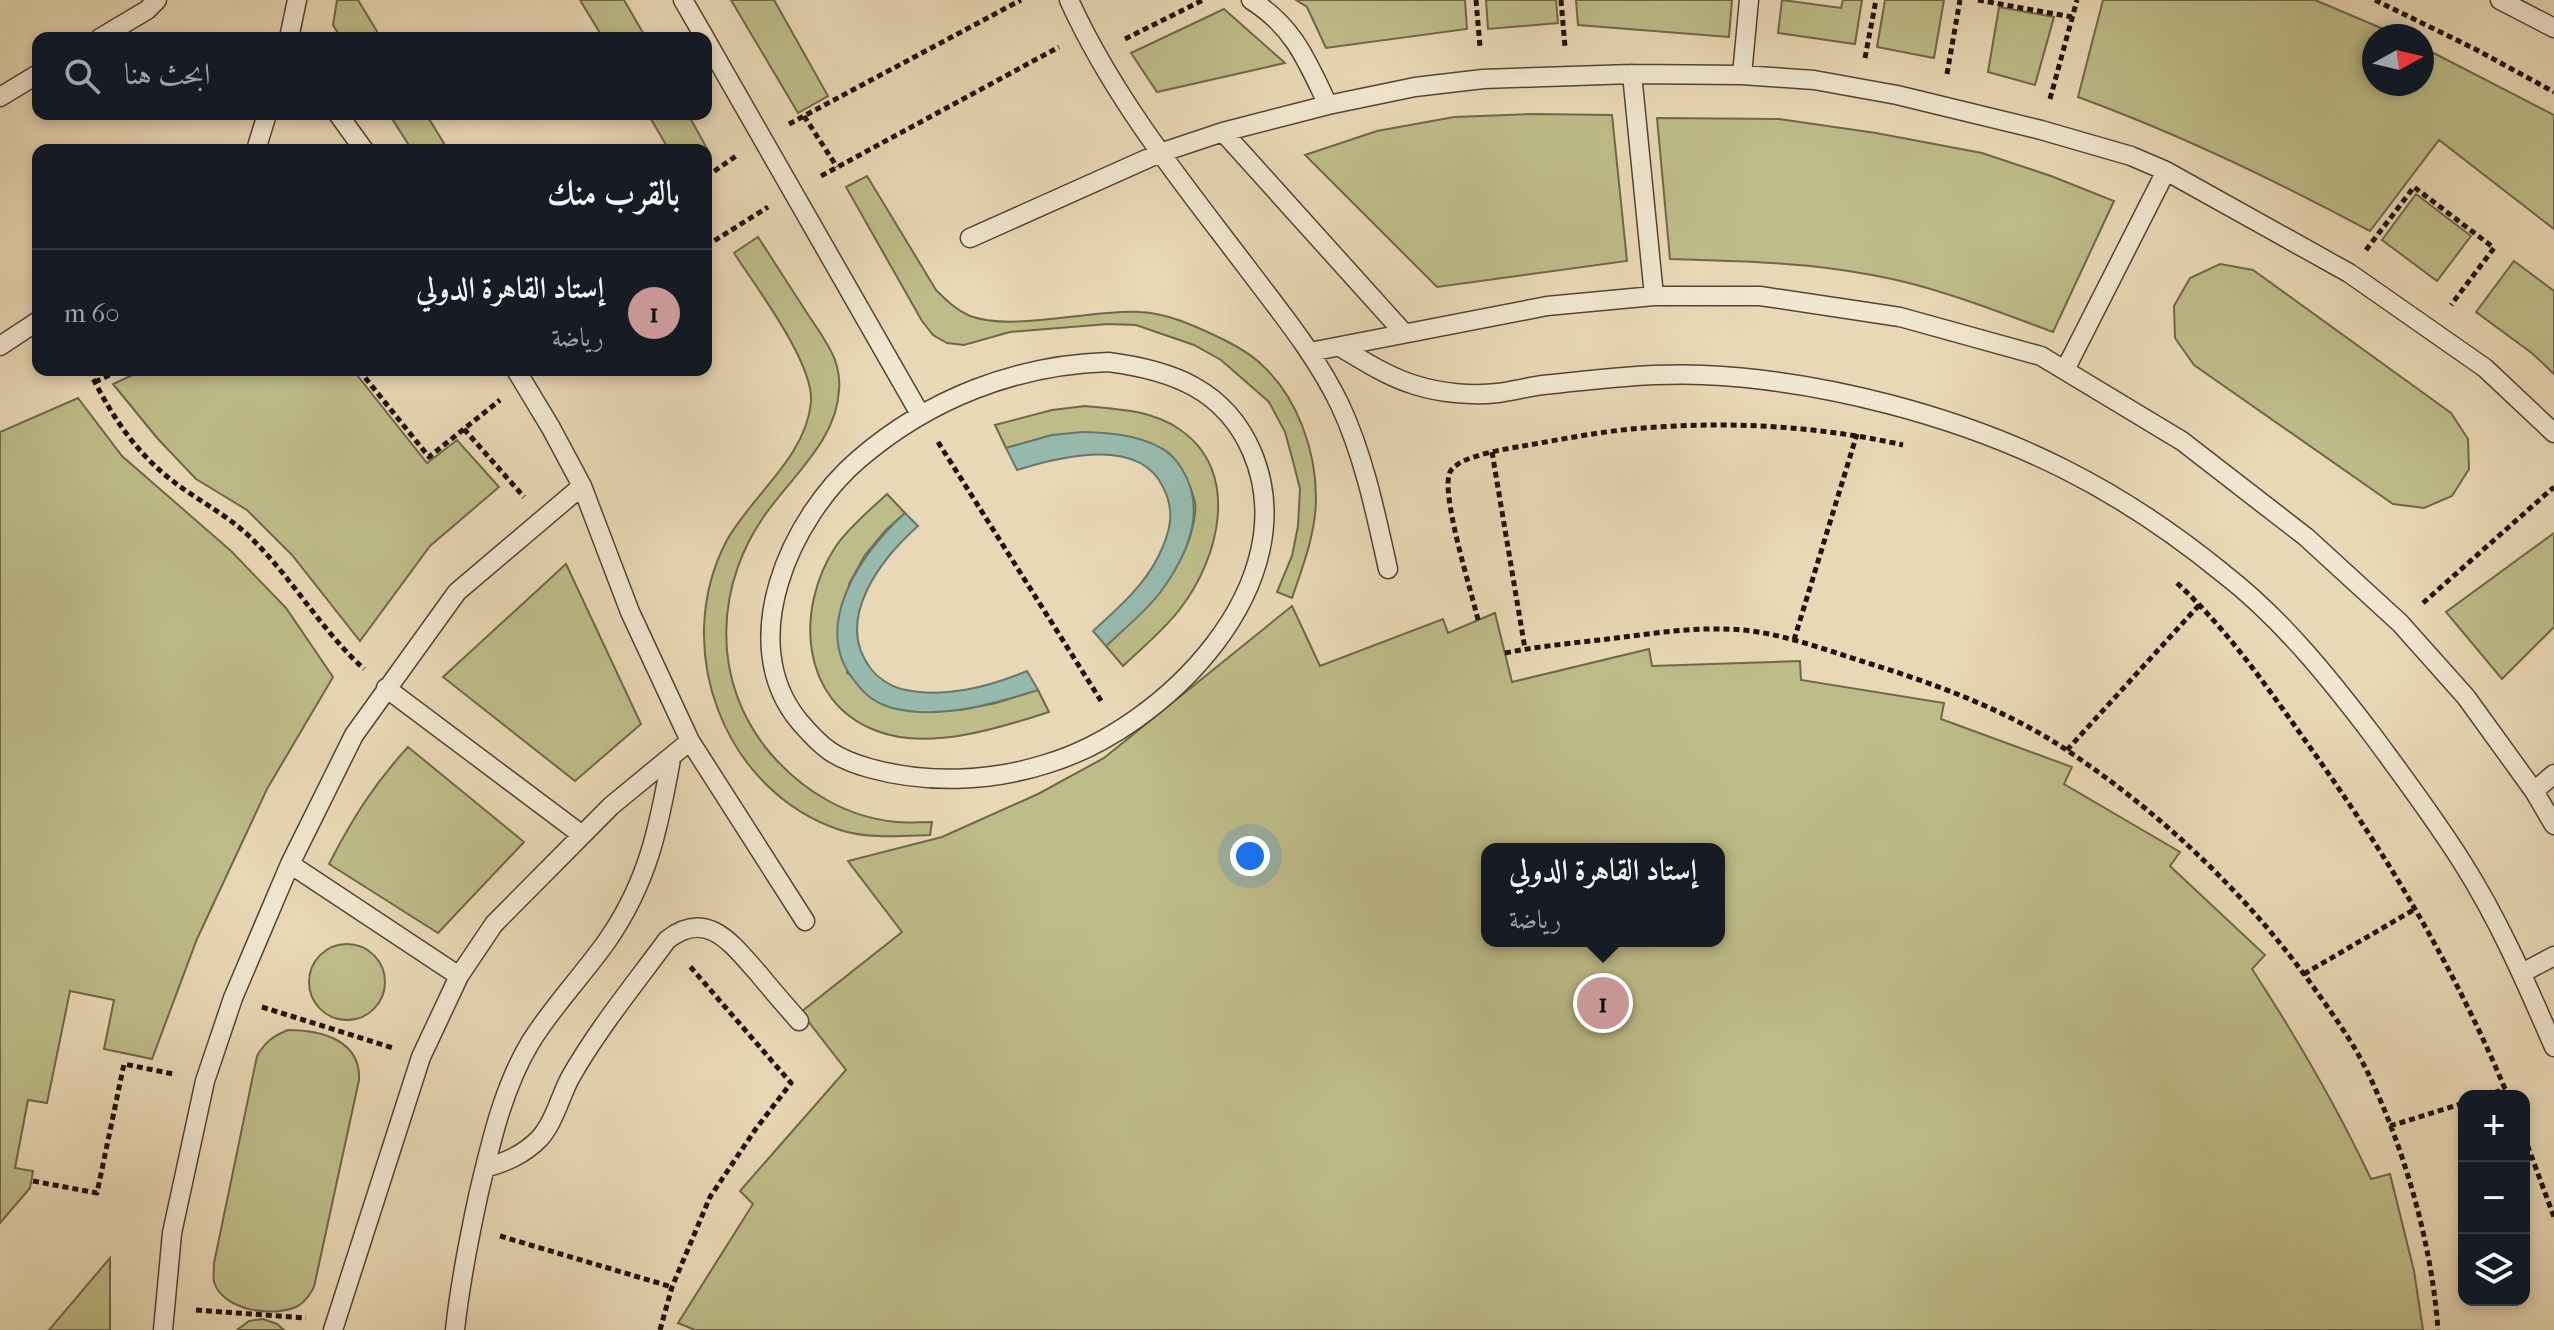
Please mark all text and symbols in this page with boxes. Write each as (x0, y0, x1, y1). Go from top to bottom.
north arrow (2362, 24, 2434, 96)
search box (32, 32, 712, 120)
icon: search (60, 54, 104, 98)
text: ابحث هنا (124, 57, 210, 92)
text: بالقرب منك (547, 173, 680, 213)
text: إستاد القاهرة الدولي (416, 271, 604, 306)
text: 60 m (64, 298, 120, 329)
text: 1 (649, 298, 659, 329)
text: رياضة (552, 322, 604, 353)
your location (1230, 836, 1270, 876)
popup (1481, 843, 1725, 947)
text: إستاد القاهرة الدولي (1509, 853, 1697, 888)
text: رياضة (1509, 904, 1561, 935)
pin: 1 (1577, 973, 1629, 1033)
map controls (2458, 1090, 2530, 1306)
button: + (2458, 1090, 2530, 1162)
button: − (2458, 1162, 2530, 1234)
button: layers (2458, 1234, 2530, 1306)

